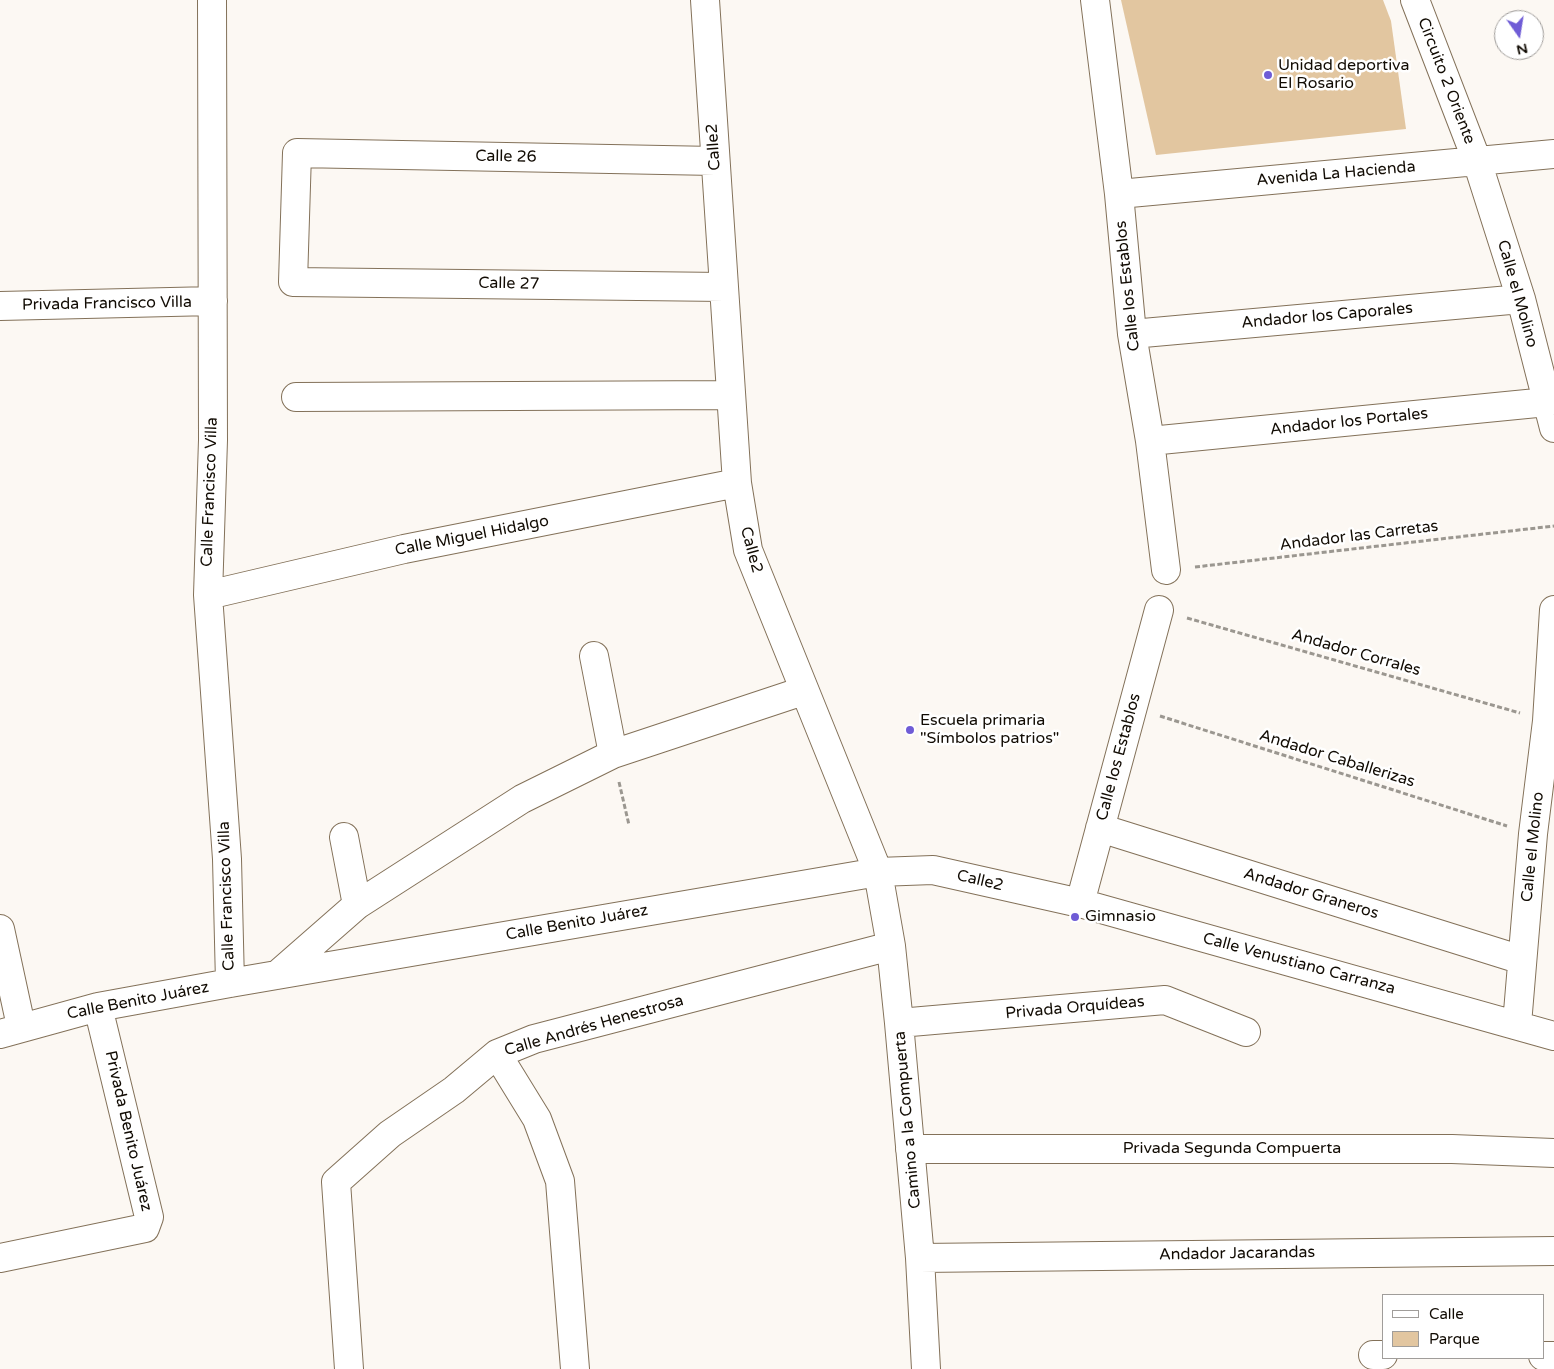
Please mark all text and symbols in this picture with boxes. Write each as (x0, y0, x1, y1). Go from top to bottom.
north arrow (1494, 10, 1544, 60)
street label: Circuito 2 Oriente (1413, 15, 1479, 147)
text: N (1515, 40, 1530, 59)
place label: Unidad deportiva El Rosario (1278, 56, 1409, 94)
marker: Unidad deportiva El Rosario (1262, 69, 1274, 81)
street label: Calle2 (703, 123, 725, 171)
street label: Calle 26 (475, 147, 537, 167)
street label: Avenida La Hacienda (1256, 157, 1416, 191)
street label: Calle los Establos (1112, 220, 1144, 352)
street label: Calle el Molino (1492, 238, 1542, 350)
street label: Calle 27 (478, 274, 540, 294)
street label: Privada Francisco Villa (22, 293, 192, 315)
street label: Andador los Caporales (1240, 299, 1414, 333)
street label: Andador los Portales (1269, 404, 1429, 440)
street label: Calle Francisco Villa (198, 417, 222, 567)
street label: Calle Miguel Hidalgo (393, 512, 551, 560)
street label: Andador las Carretas (1279, 517, 1439, 555)
street label: Calle2 (736, 525, 766, 575)
street label: Andador Corrales (1289, 625, 1423, 681)
street label: Calle los Establos (1093, 691, 1145, 823)
place label: Escuela primaria "Símbolos patrios" (920, 711, 1059, 749)
marker: Escuela primaria "Símbolos patrios" (904, 724, 916, 736)
street label: Andador Caballerizas (1257, 726, 1417, 792)
street label: Calle el Molino (1518, 791, 1548, 903)
street label: Calle Francisco Villa (215, 821, 239, 971)
street label: Andador Graneros (1241, 864, 1381, 924)
street label: Calle2 (955, 866, 1005, 896)
street label: Calle Benito Juárez (504, 901, 650, 945)
place label: Gimnasio (1085, 907, 1156, 927)
marker: Gimnasio (1069, 911, 1081, 923)
street label: Calle Venustiano Carranza (1201, 929, 1397, 999)
street label: Calle Benito Juárez (65, 978, 211, 1024)
street label: Calle Andrés Henestrosa (502, 991, 686, 1061)
street label: Privada Orquídeas (1005, 992, 1145, 1024)
street label: Camino a la Compuerta (891, 1030, 925, 1210)
street label: Privada Benito Juárez (100, 1049, 156, 1213)
street label: Privada Segunda Compuerta (1123, 1139, 1341, 1159)
street label: Andador Jacarandas (1159, 1243, 1315, 1265)
legend (1382, 1294, 1544, 1359)
text: Calle (1429, 1305, 1464, 1323)
text: Parque (1429, 1330, 1480, 1348)

